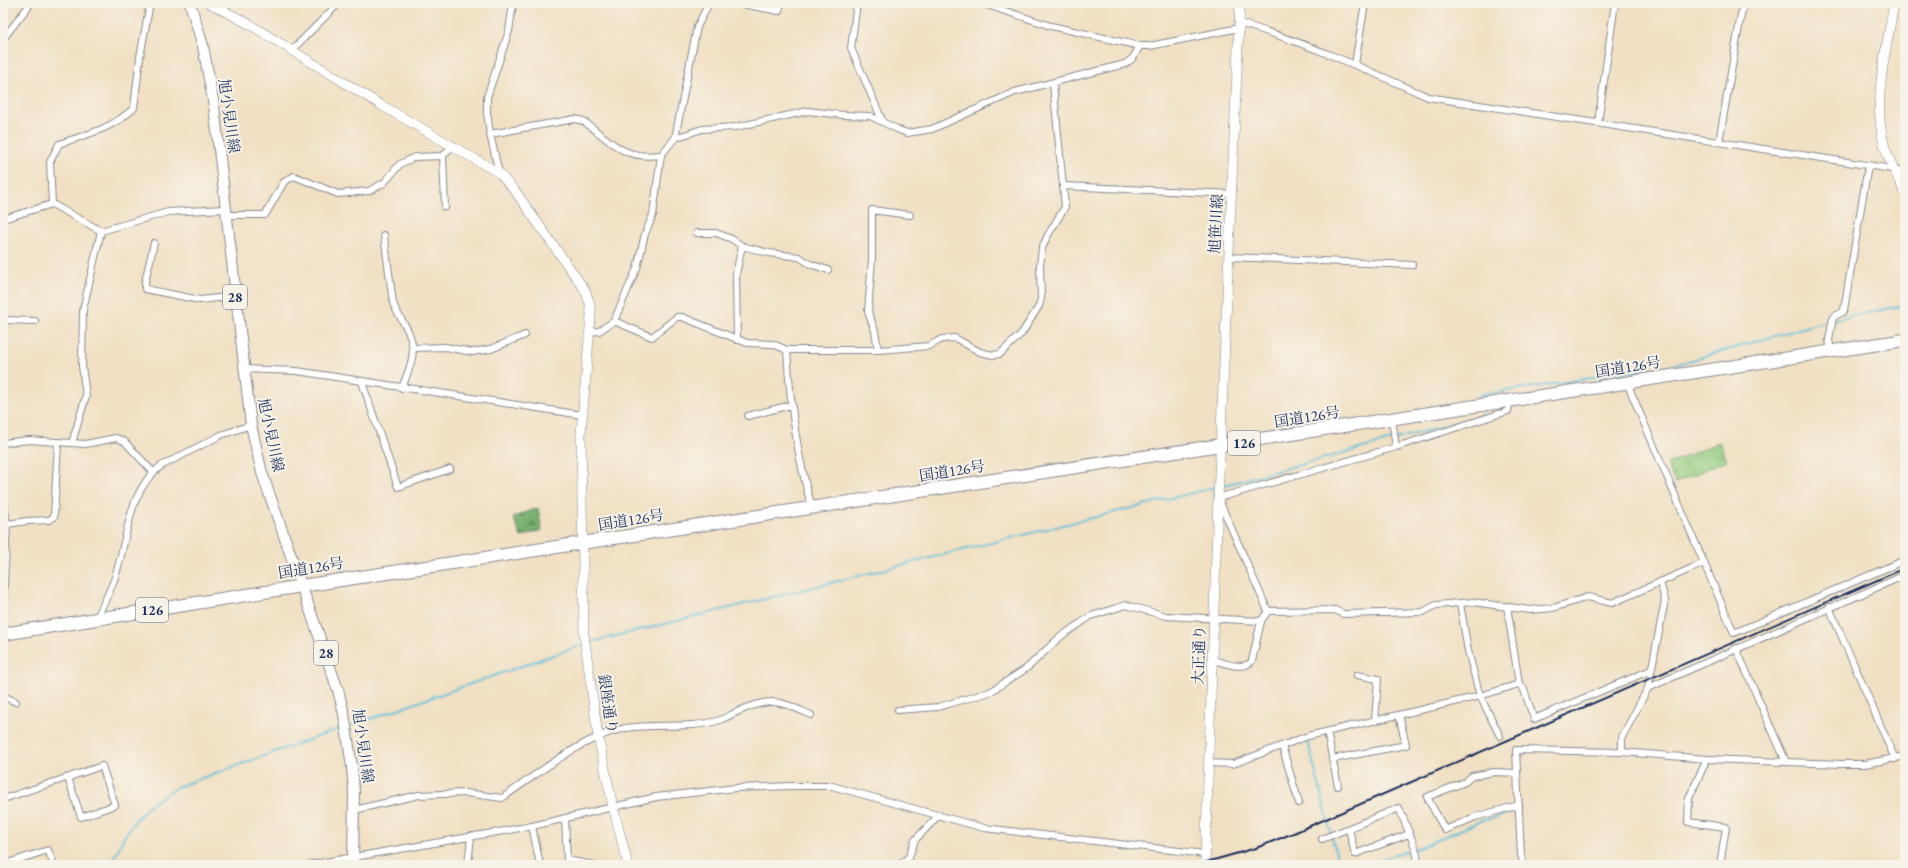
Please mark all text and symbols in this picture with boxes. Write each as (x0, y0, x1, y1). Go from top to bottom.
street label: 旭小見川線 (215, 77, 244, 154)
street label: 旭笹川線 (1204, 194, 1227, 254)
road number: 28 (223, 285, 247, 309)
street label: 国道126号 (1594, 352, 1662, 381)
street label: 旭小見川線 (254, 396, 289, 474)
street label: 国道126号 (1273, 402, 1341, 431)
road number: 126 (1228, 431, 1260, 455)
street label: 国道126号 (918, 456, 986, 485)
street label: 国道126号 (597, 505, 665, 534)
street label: 国道126号 (277, 553, 345, 582)
road number: 126 (136, 598, 168, 622)
street label: 大正通り (1188, 625, 1209, 685)
road number: 28 (314, 641, 338, 665)
street label: 銀座通り (595, 673, 622, 735)
street label: 旭小見川線 (349, 707, 378, 784)

